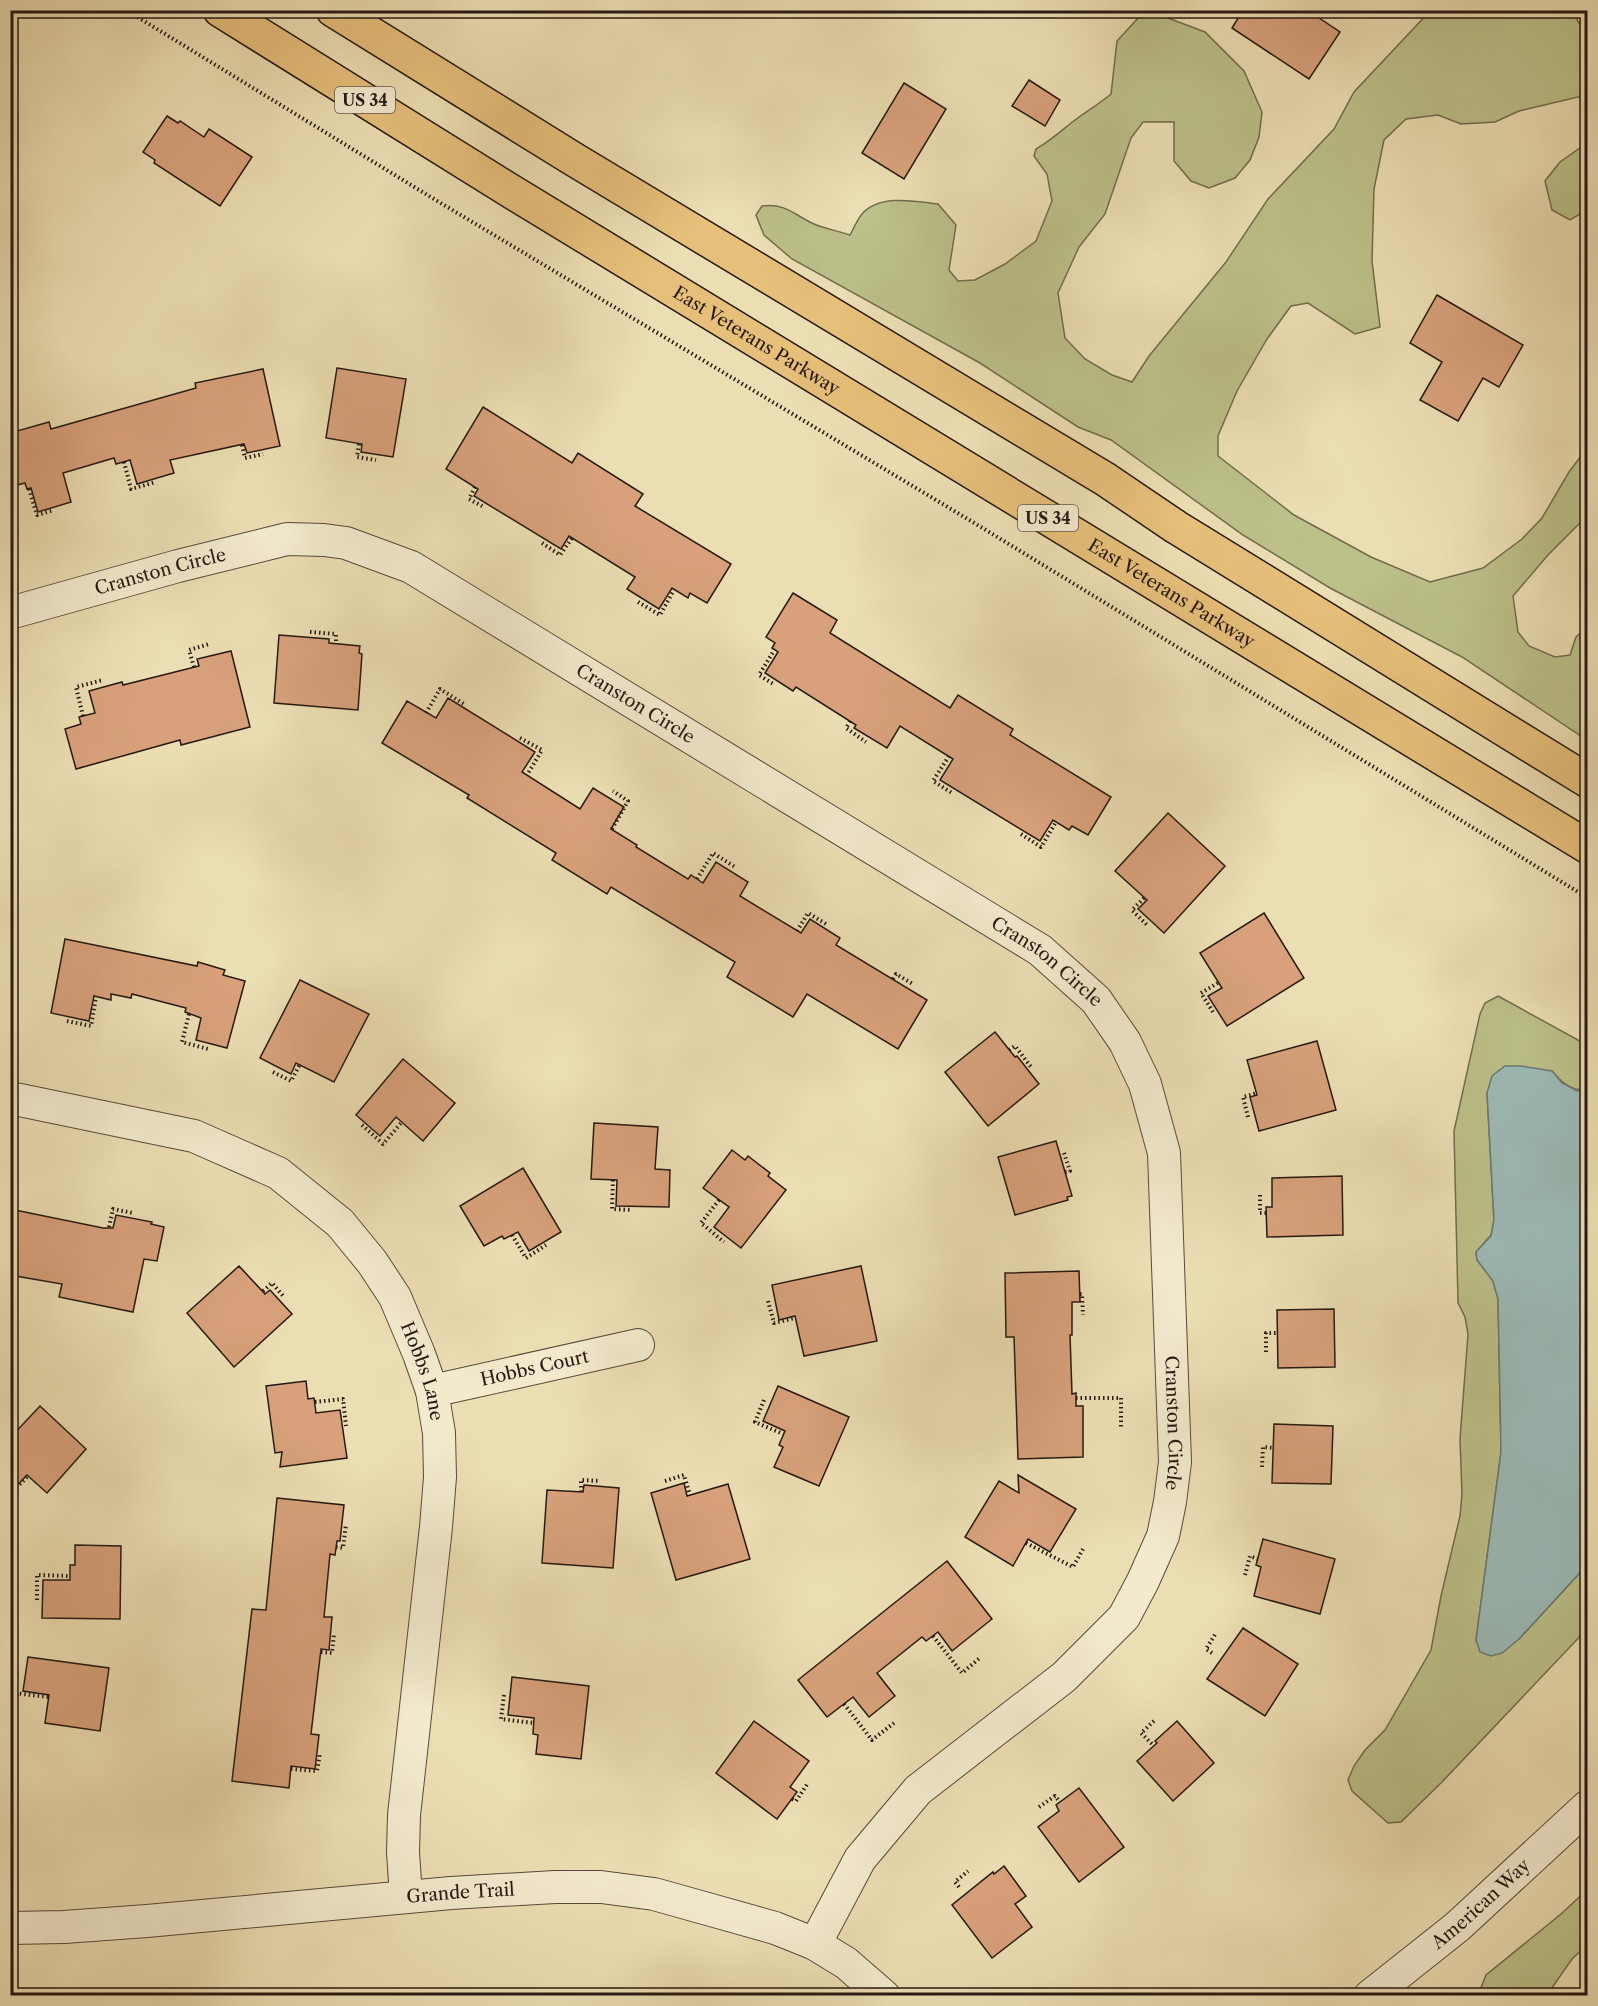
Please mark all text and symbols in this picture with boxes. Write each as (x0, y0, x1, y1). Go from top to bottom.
road number: US 34 (335, 87, 395, 113)
street label: East Veterans Parkway (669, 281, 845, 400)
road number: US 34 (1018, 505, 1078, 531)
street label: East Veterans Parkway (1084, 534, 1260, 653)
street label: Cranston Circle (92, 544, 228, 600)
street label: Cranston Circle (572, 659, 699, 748)
street label: Cranston Circle (987, 912, 1107, 1011)
street label: Hobbs Lane (396, 1318, 448, 1422)
street label: Hobbs Court (478, 1345, 591, 1391)
street label: Cranston Circle (1160, 1355, 1186, 1492)
street label: American Way (1426, 1854, 1535, 1955)
street label: Grande Trail (405, 1878, 515, 1908)

